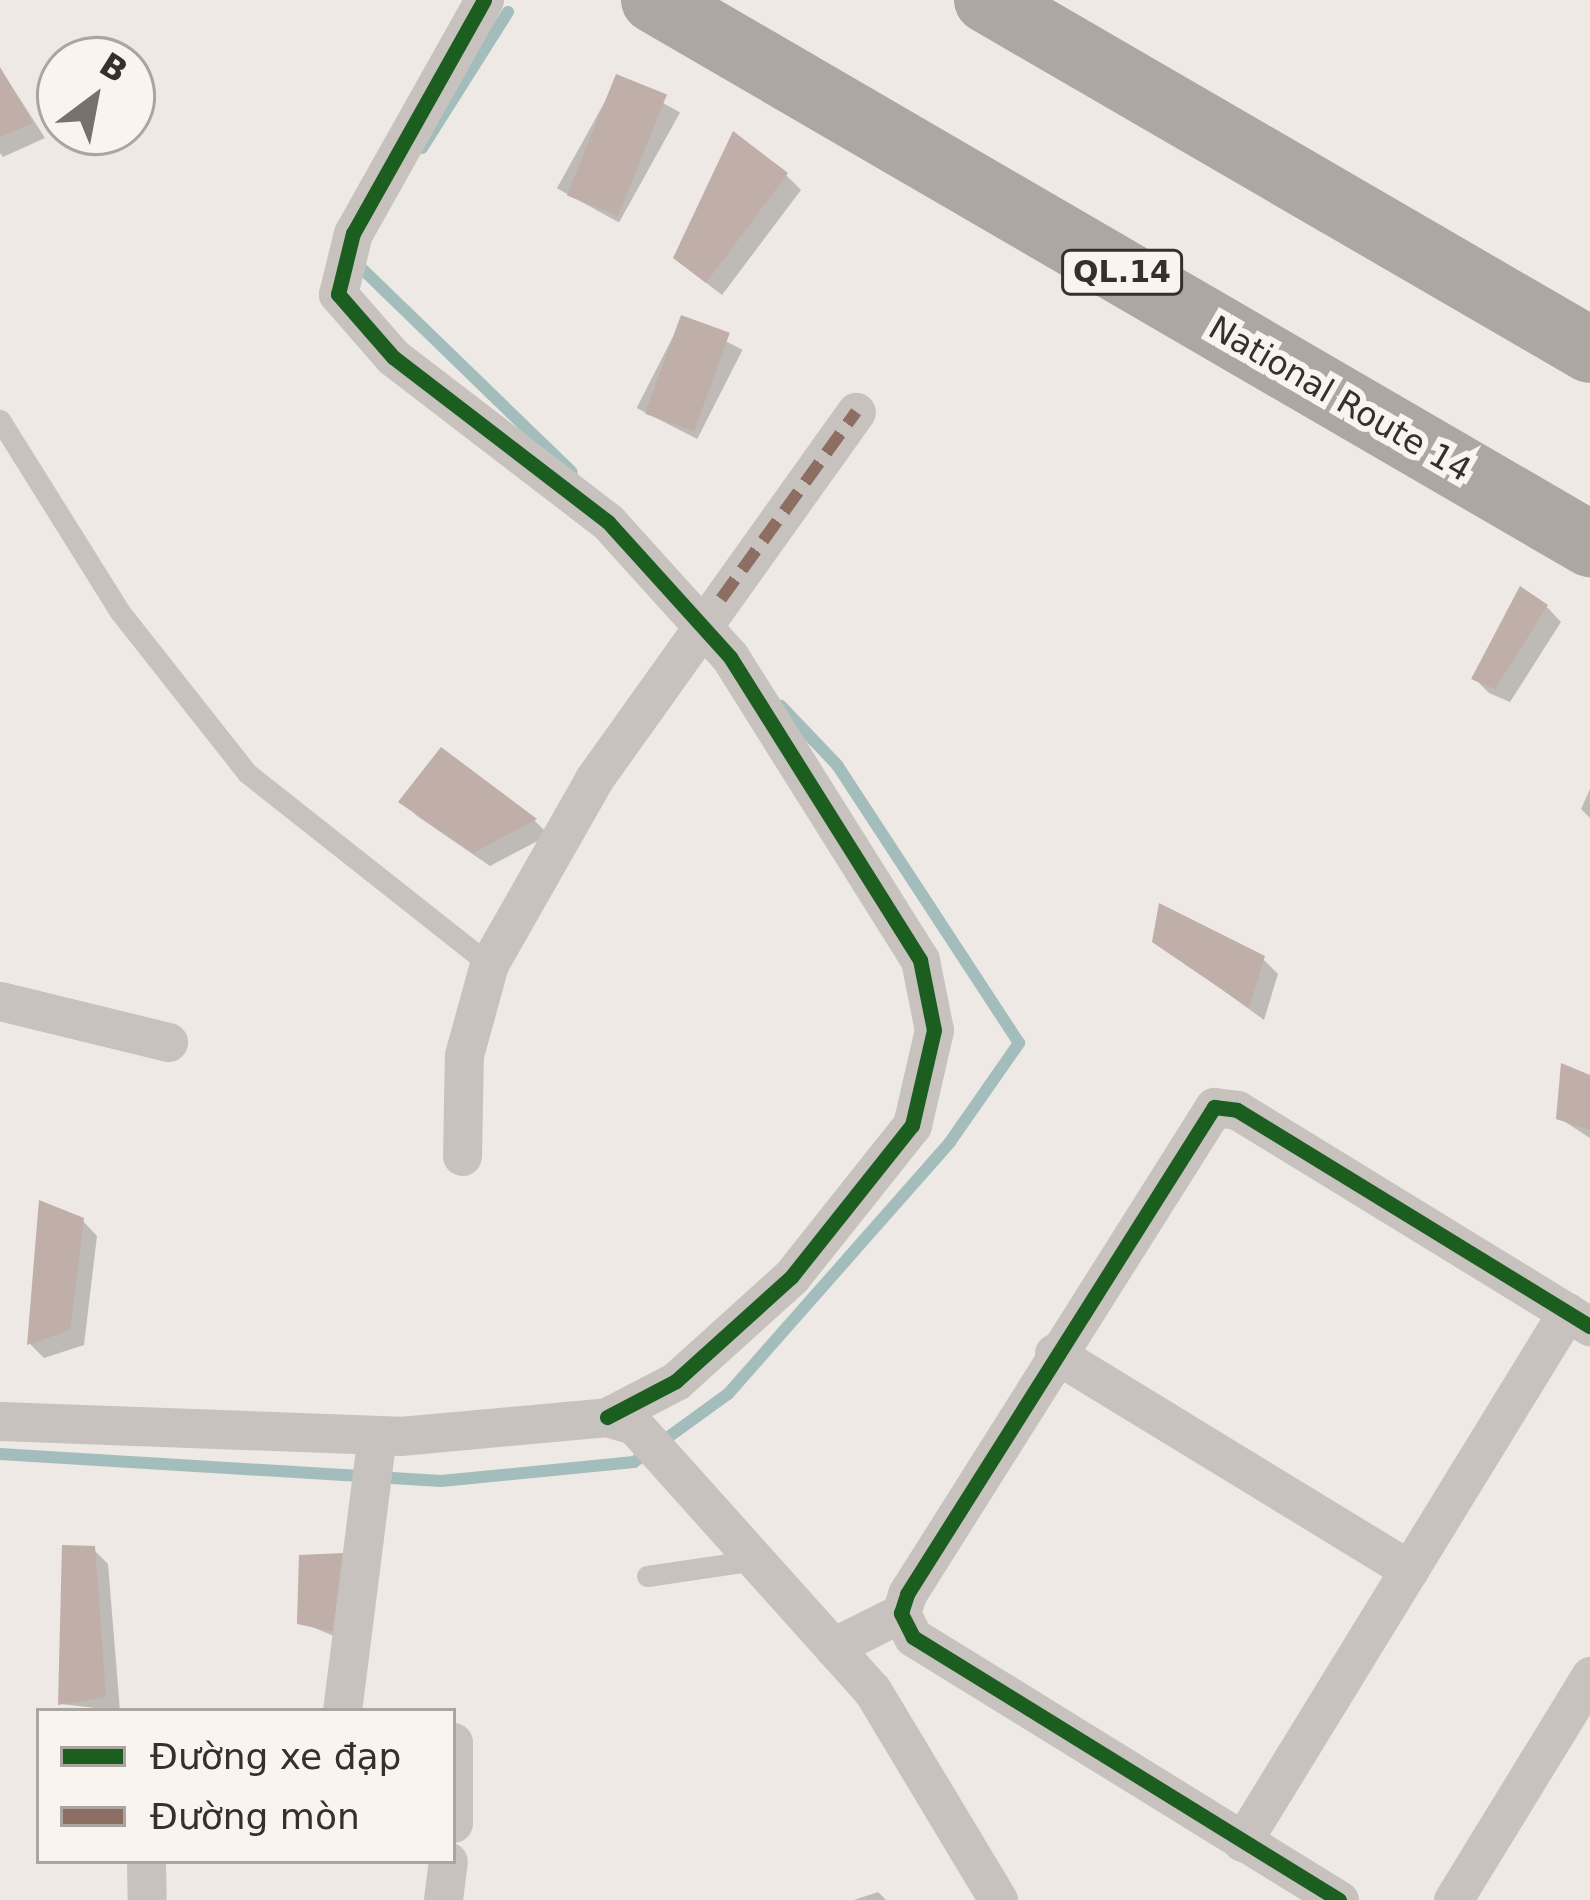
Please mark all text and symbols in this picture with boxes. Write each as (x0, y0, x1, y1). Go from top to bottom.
north arrow (36, 36, 156, 156)
text: B (93, 44, 135, 91)
road number: QL.14 (1059, 248, 1185, 296)
street label: National Route 14 (1202, 308, 1478, 490)
legend (36, 1708, 456, 1864)
text: Đường xe đạp (150, 1736, 401, 1777)
text: Đường mòn (150, 1796, 360, 1837)

